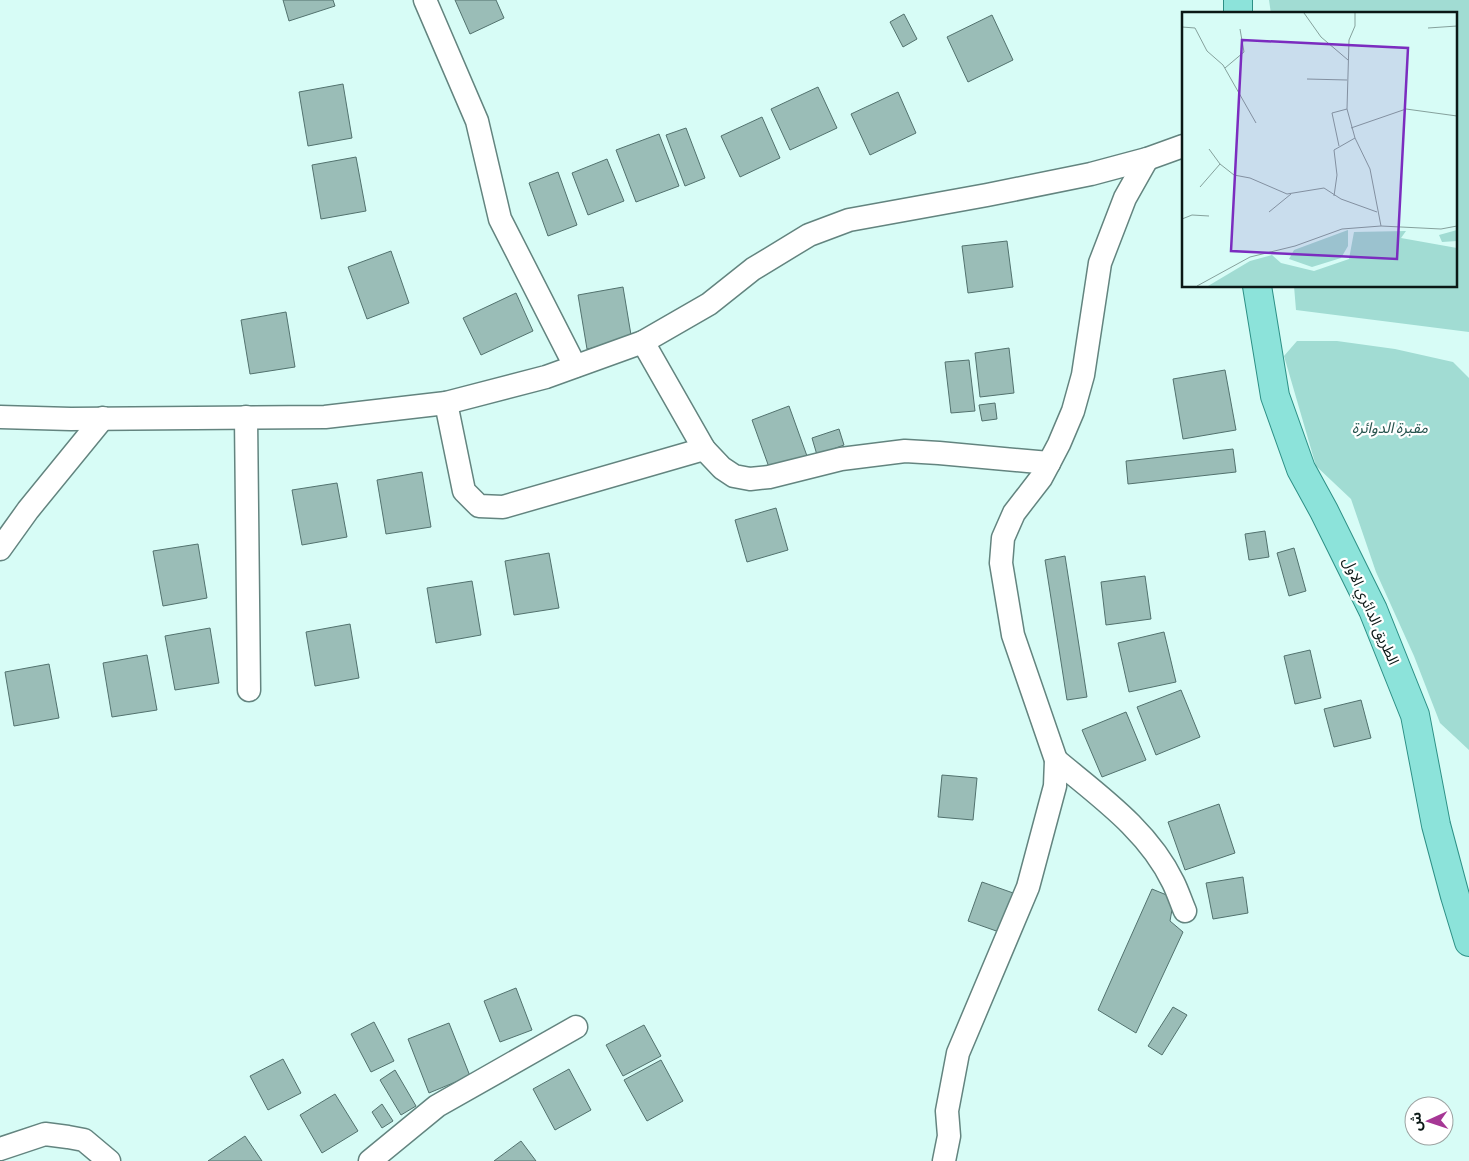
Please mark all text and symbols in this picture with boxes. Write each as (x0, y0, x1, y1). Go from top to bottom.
inset map (1182, 12, 1456, 288)
park label: مقبرة الدوائرة (1352, 415, 1428, 438)
street label: الطريق الدائري الاول (1337, 553, 1406, 669)
north arrow (1404, 1096, 1454, 1146)
text: ش (1405, 1112, 1426, 1132)

